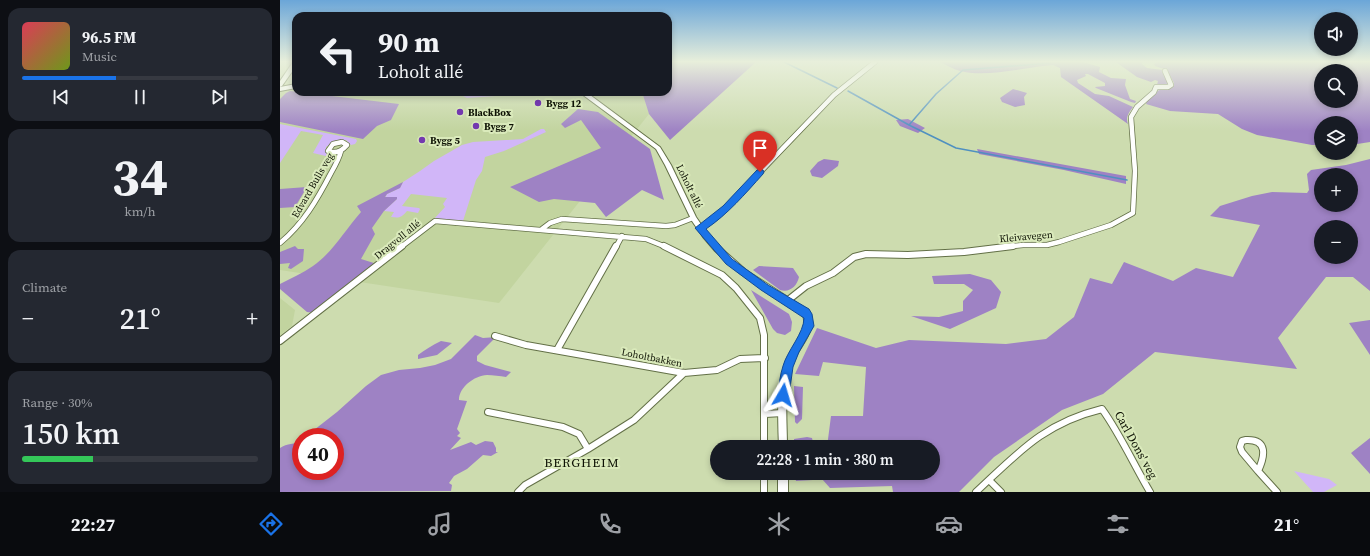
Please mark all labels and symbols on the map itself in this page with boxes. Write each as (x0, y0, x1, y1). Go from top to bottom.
place label: Bygg 12 (546, 97, 582, 110)
marker: Bygg 12 (533, 98, 543, 108)
place label: BlackBox (468, 106, 512, 119)
marker: BlackBox (455, 107, 465, 117)
place label: Bygg 7 (484, 120, 514, 133)
marker: Bygg 7 (471, 121, 481, 131)
pin (743, 131, 777, 172)
place label: Bygg 5 (430, 134, 460, 147)
marker: Bygg 5 (417, 135, 427, 145)
street label: Edvard Bulls veg (288, 150, 336, 220)
street label: Loholt allé (673, 162, 706, 210)
street label: Dragvoll allé (371, 217, 423, 262)
street label: Kleivavegen (999, 228, 1053, 245)
street label: Loholtbakken (620, 345, 683, 370)
position arrow (762, 374, 804, 416)
street label: Carl Dons' veg (1111, 408, 1161, 482)
speed limit sign: 40 (292, 428, 344, 480)
district label: BERGHEIM (544, 454, 620, 471)

